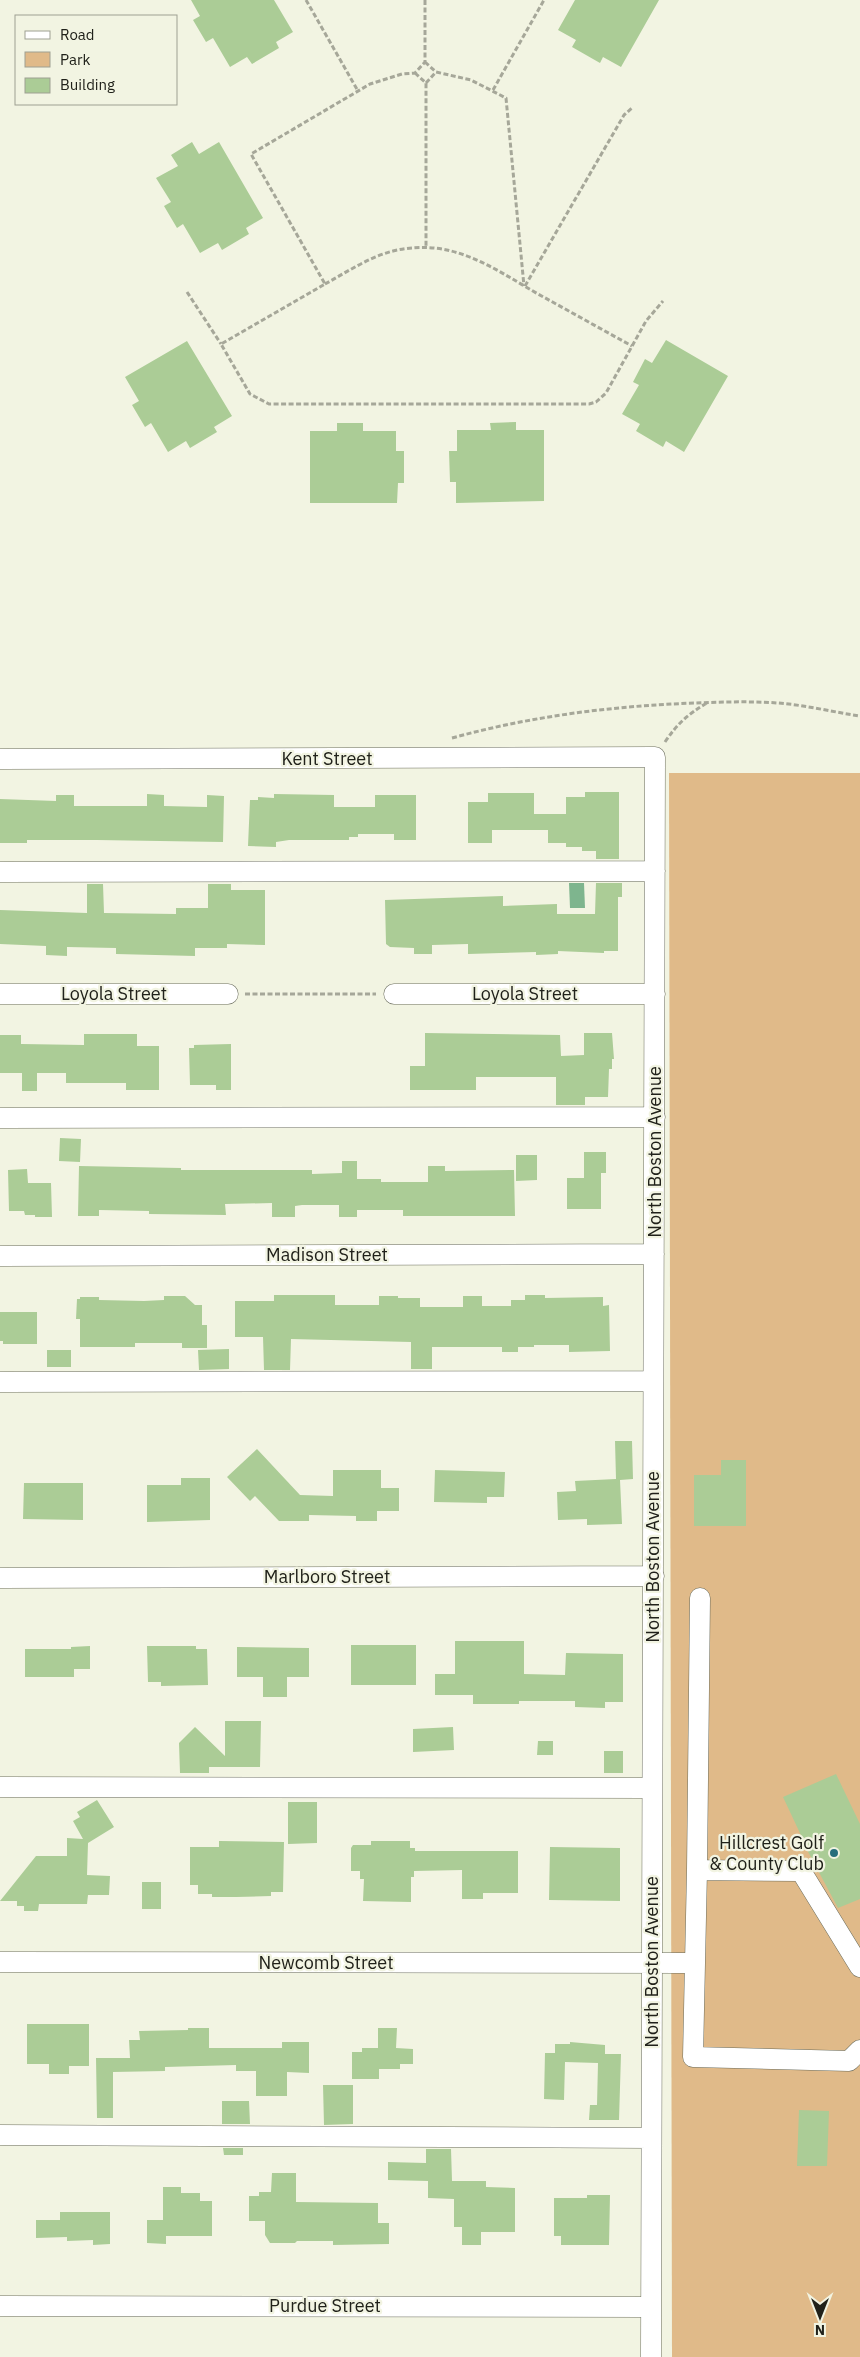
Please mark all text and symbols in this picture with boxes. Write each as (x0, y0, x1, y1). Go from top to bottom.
legend (15, 15, 178, 105)
text: Road (60, 25, 95, 44)
text: Park (60, 50, 90, 69)
text: Building (60, 75, 115, 94)
street label: Kent Street (281, 747, 373, 770)
street label: Loyola Street (61, 982, 167, 1005)
street label: Loyola Street (472, 982, 578, 1005)
street label: North Boston Avenue (643, 1066, 666, 1238)
street label: Madison Street (266, 1243, 388, 1266)
street label: North Boston Avenue (641, 1471, 664, 1643)
street label: Marlboro Street (264, 1565, 390, 1588)
place label: Hillcrest Golf & County Club (709, 1831, 824, 1875)
marker: Hillcrest Golf & County Club (828, 1847, 840, 1859)
street label: North Boston Avenue (640, 1876, 663, 2048)
street label: Newcomb Street (258, 1951, 394, 1974)
north arrow (795, 2292, 845, 2342)
street label: Purdue Street (269, 2294, 381, 2317)
text: N (815, 2321, 825, 2339)

